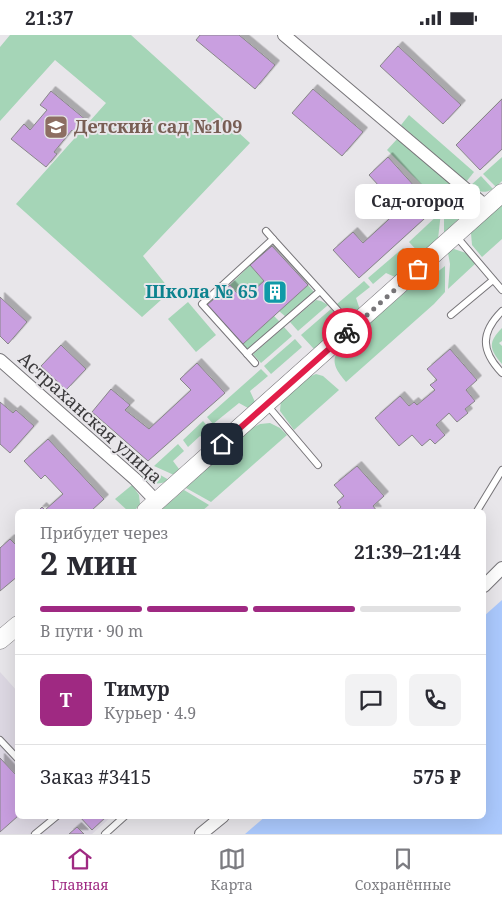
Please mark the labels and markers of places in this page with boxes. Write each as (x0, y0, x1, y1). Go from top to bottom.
school or university icon: Детский сад №109 (43, 114, 69, 140)
place label: Детский сад №109 (74, 114, 242, 138)
callout: Сад-огород (356, 184, 480, 219)
pin (397, 248, 439, 290)
place label: Школа № 65 (145, 279, 258, 303)
building icon: Школа № 65 (262, 279, 288, 305)
pin (201, 423, 243, 465)

